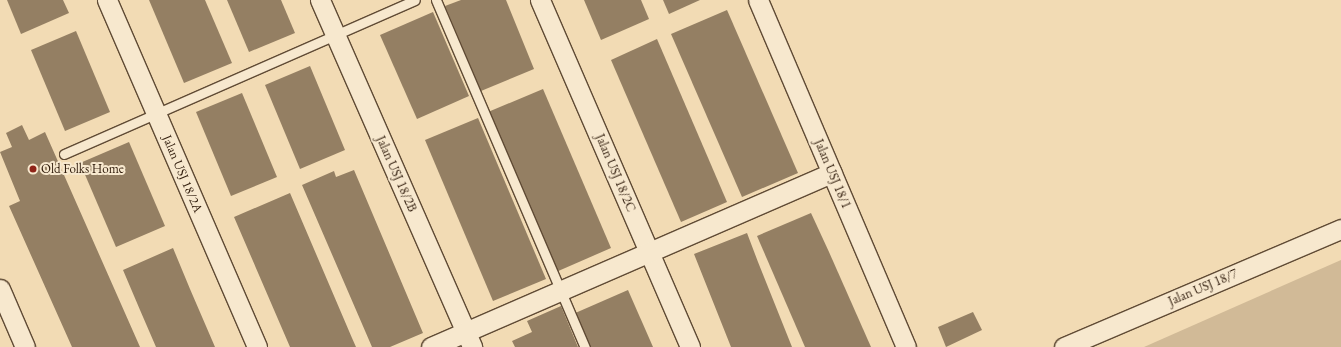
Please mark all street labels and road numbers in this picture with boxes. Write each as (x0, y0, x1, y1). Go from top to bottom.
street label: Jalan USJ 18/2C (592, 132, 638, 214)
street label: Jalan USJ 18/2A (159, 133, 205, 215)
street label: Jalan USJ 18/2B (372, 134, 420, 214)
street label: Jalan USJ 18/1 (810, 137, 854, 211)
street label: Jalan USJ 18/7 (1166, 266, 1240, 310)

